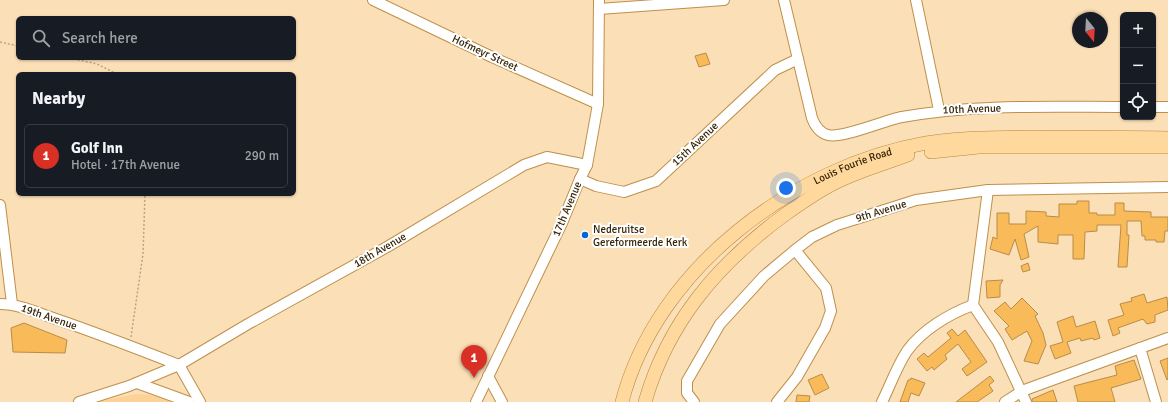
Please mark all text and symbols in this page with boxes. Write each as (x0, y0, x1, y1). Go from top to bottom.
north arrow (1072, 12, 1108, 48)
map controls (1120, 12, 1156, 120)
button: + (1120, 12, 1156, 48)
search box (16, 16, 296, 60)
icon: search (30, 27, 52, 49)
text: Search here (62, 29, 138, 47)
street label: Hofmeyr Street (450, 32, 520, 74)
button: − (1120, 48, 1156, 84)
button: locate (1120, 84, 1156, 120)
text: Nearby (32, 88, 85, 109)
street label: 10th Avenue (943, 101, 1001, 117)
street label: 15th Avenue (669, 119, 721, 169)
text: Golf Inn (71, 139, 123, 157)
street label: Louis Fourie Road (811, 144, 894, 187)
text: 1 (42, 148, 50, 164)
text: 290 m (245, 148, 279, 164)
text: Hotel · 17th Avenue (71, 157, 180, 173)
your location (776, 178, 796, 198)
street label: 17th Avenue (550, 180, 584, 238)
street label: 9th Avenue (854, 197, 908, 225)
place label: Nederuitse Gereformeerde Kerk (593, 223, 688, 249)
street label: 18th Avenue (351, 230, 409, 270)
marker: Nederuitse Gereformeerde Kerk (580, 230, 590, 240)
street label: 19th Avenue (19, 301, 79, 333)
pin: 1 (461, 345, 487, 378)

